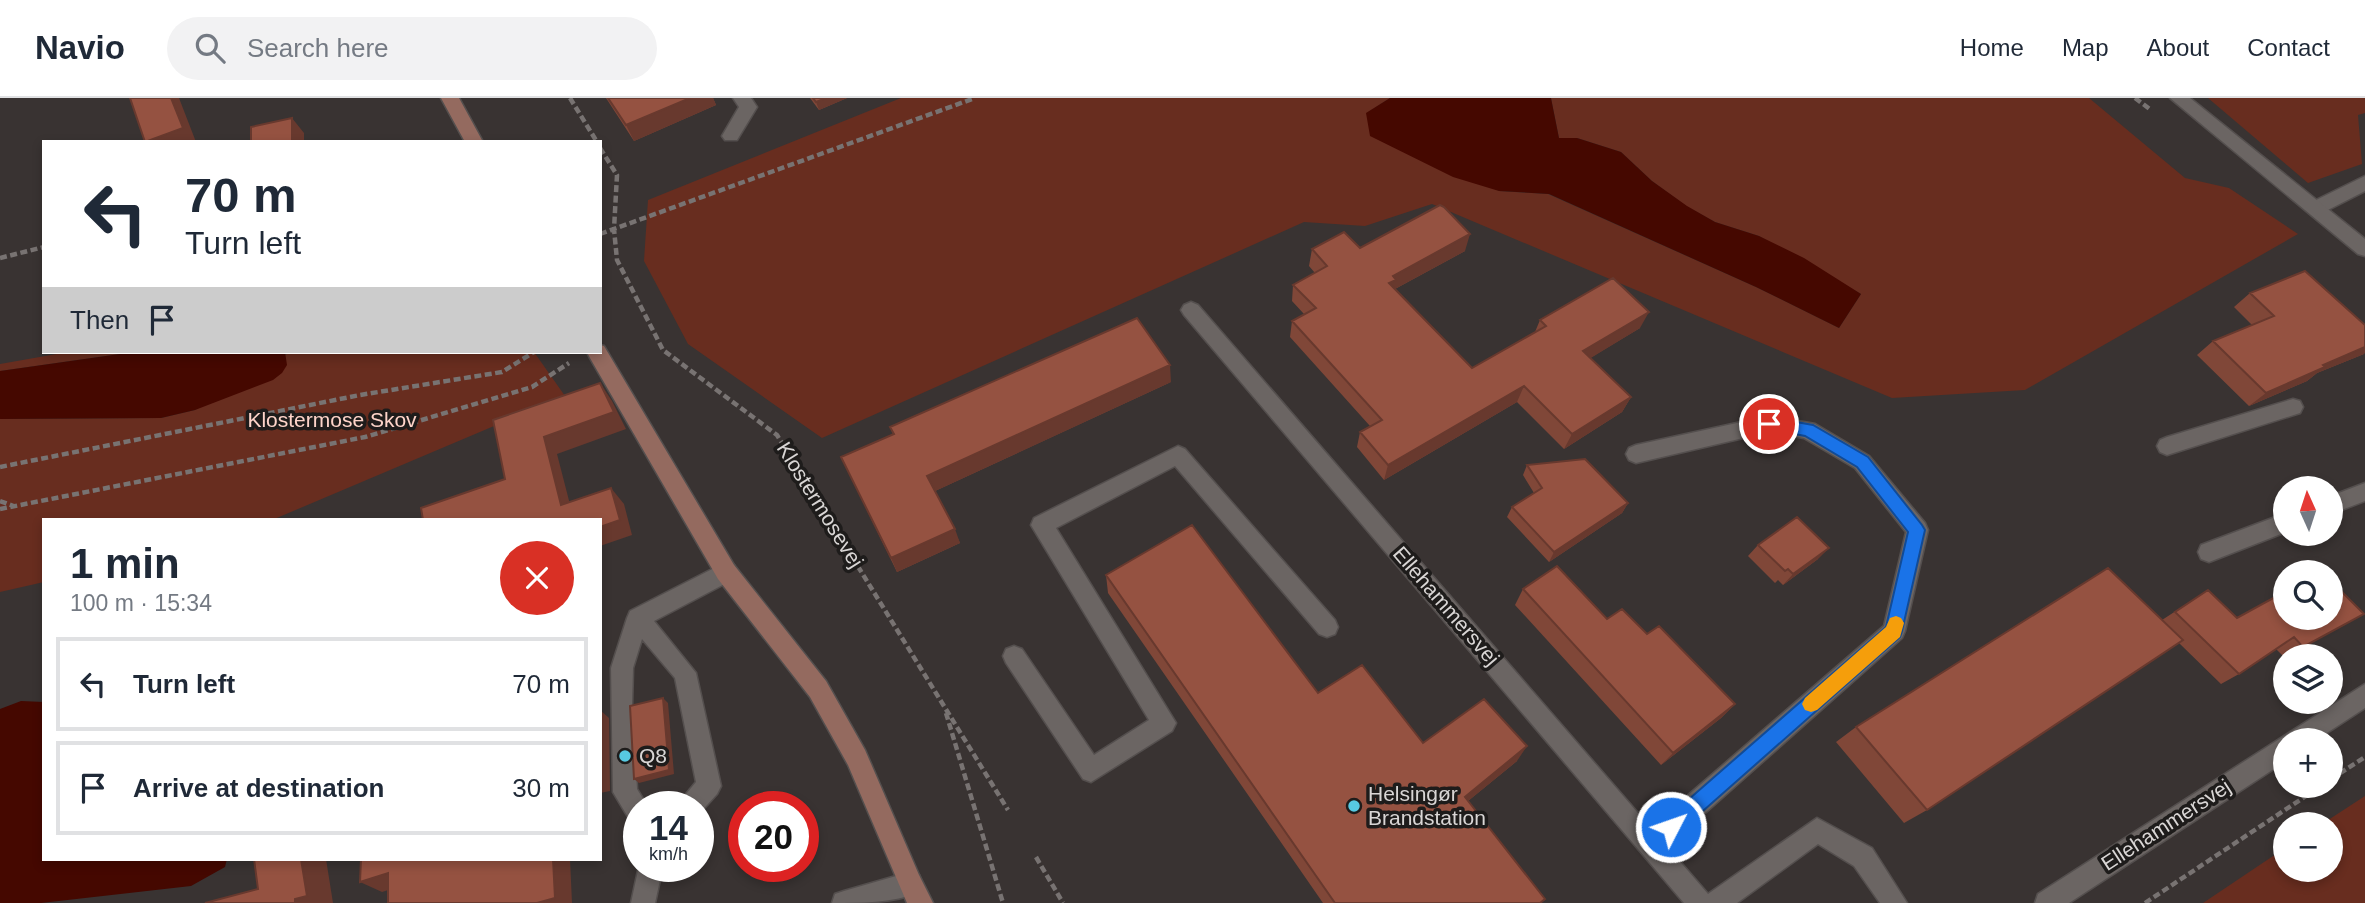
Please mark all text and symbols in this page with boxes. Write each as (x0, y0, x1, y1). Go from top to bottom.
search box (167, 17, 657, 80)
text: Navio (35, 29, 125, 66)
icon: search (191, 29, 229, 67)
text: Search here (247, 33, 389, 63)
text: Home (1960, 34, 2024, 61)
text: Map (2062, 34, 2109, 61)
text: About (2147, 34, 2209, 61)
text: Contact (2247, 34, 2330, 61)
icon: left (70, 168, 161, 259)
text: 70 m (185, 168, 297, 222)
text: Turn left (185, 225, 301, 261)
icon: arrive (143, 301, 181, 339)
text: Then (70, 305, 129, 335)
pin (1739, 394, 1799, 454)
icon: arrive (1750, 405, 1788, 443)
park label: Klostermose Skov (247, 408, 417, 431)
street label: Klostermosevej (773, 438, 868, 572)
north arrow (2273, 476, 2343, 546)
map controls (2273, 476, 2343, 882)
text: 1 min (70, 540, 180, 587)
button: close (500, 541, 574, 615)
street label: Ellehammersvej (1389, 542, 1504, 670)
button: search (2273, 560, 2343, 630)
text: 100 m · 15:34 (70, 590, 212, 616)
button: layers (2273, 644, 2343, 714)
icon: left (74, 665, 112, 703)
text: Turn left (133, 669, 235, 699)
text: 70 m (512, 669, 570, 699)
button: + (2273, 728, 2343, 798)
place label: Q8 (639, 744, 667, 767)
marker: Q8 (617, 748, 633, 764)
icon: arrive (74, 769, 112, 807)
text: Arrive at destination (133, 773, 384, 803)
text: 30 m (512, 773, 570, 803)
street label: Ellehammersvej (2097, 774, 2235, 875)
place label: Helsingør Brandstation (1368, 782, 1486, 829)
position arrow (1634, 790, 1708, 864)
speed limit sign: 20 (728, 791, 819, 882)
marker: Helsingør Brandstation (1346, 798, 1362, 814)
text: 14 (649, 808, 688, 847)
button: − (2273, 812, 2343, 882)
text: km/h (649, 844, 688, 864)

